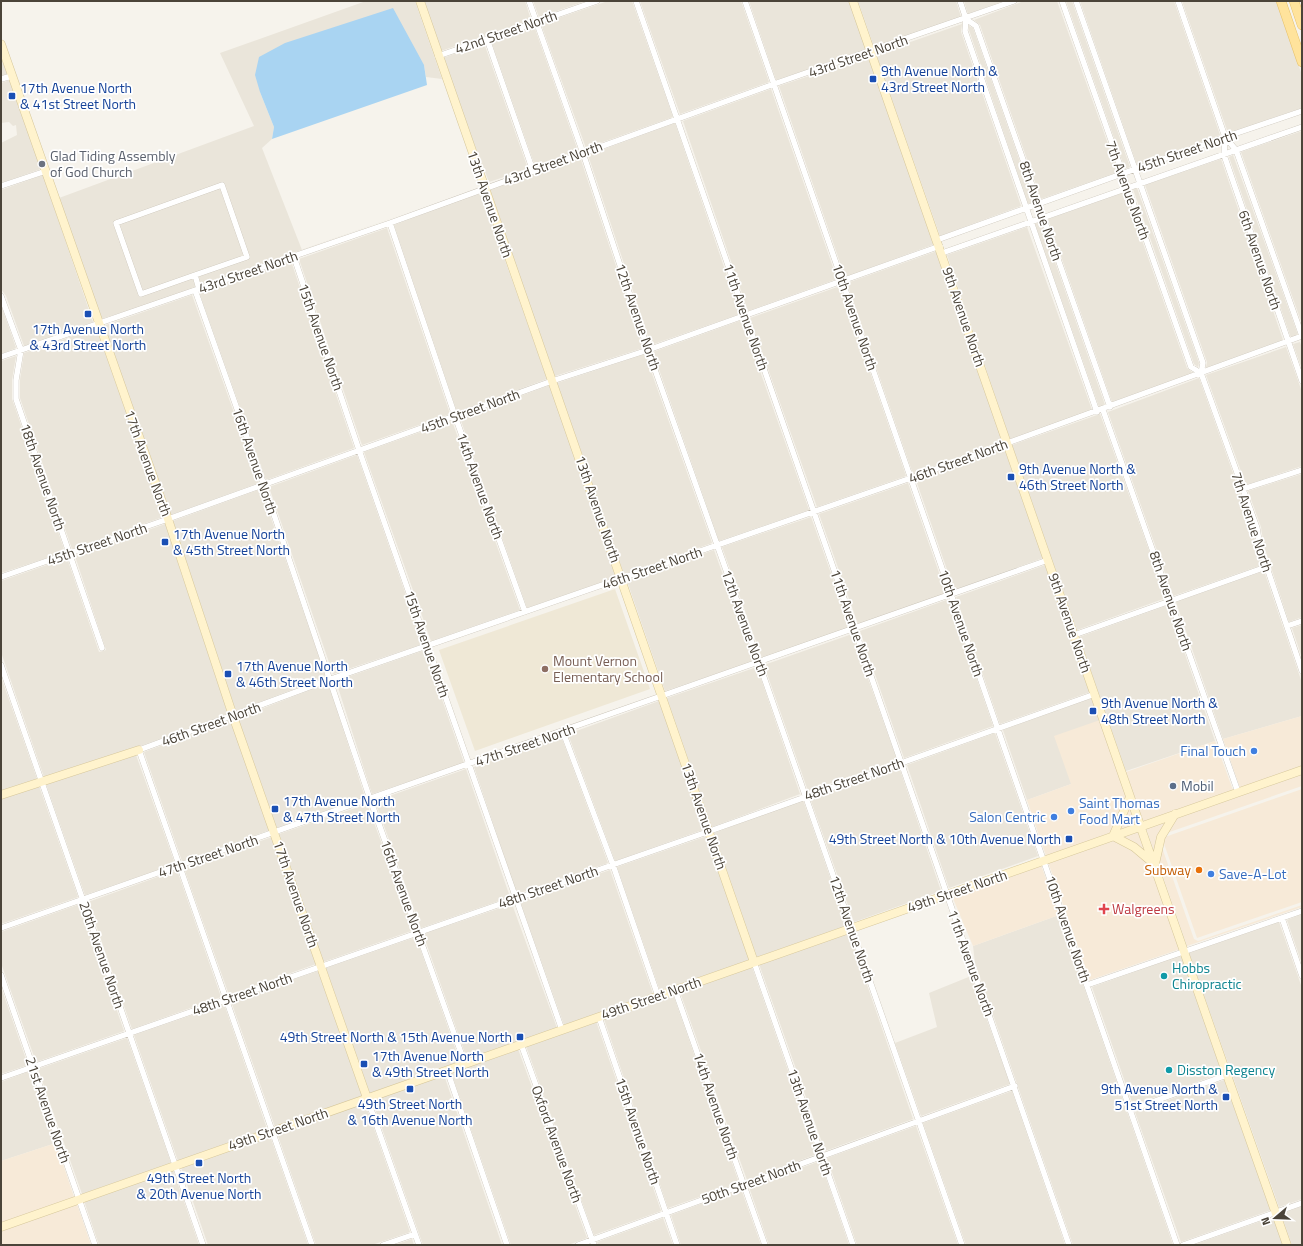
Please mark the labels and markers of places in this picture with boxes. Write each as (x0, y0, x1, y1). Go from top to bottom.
place label: 9th Avenue North & 43rd Street North (881, 60, 998, 97)
marker: 9th Avenue North & 43rd Street North (868, 74, 878, 84)
place label: 17th Avenue North & 41st Street North (20, 77, 136, 114)
marker: 17th Avenue North & 41st Street North (7, 91, 17, 101)
place label: Glad Tiding Assembly of God Church (50, 145, 176, 182)
marker: Glad Tiding Assembly of God Church (37, 159, 47, 169)
marker: 17th Avenue North & 43rd Street North (83, 309, 93, 319)
place label: 17th Avenue North & 43rd Street North (30, 318, 146, 355)
place label: 9th Avenue North & 46th Street North (1019, 458, 1136, 495)
marker: 9th Avenue North & 46th Street North (1006, 472, 1016, 482)
place label: 17th Avenue North & 45th Street North (173, 523, 290, 560)
marker: 17th Avenue North & 45th Street North (160, 537, 170, 547)
place label: Mount Vernon Elementary School (553, 650, 663, 687)
place label: 17th Avenue North & 46th Street North (236, 655, 353, 692)
marker: Mount Vernon Elementary School (540, 664, 550, 674)
marker: 17th Avenue North & 46th Street North (223, 669, 233, 679)
place label: 9th Avenue North & 48th Street North (1101, 692, 1218, 729)
marker: 9th Avenue North & 48th Street North (1088, 706, 1098, 716)
place label: Final Touch (1180, 740, 1246, 761)
marker: Final Touch (1249, 746, 1259, 756)
place label: Mobil (1181, 775, 1214, 796)
marker: Mobil (1168, 781, 1178, 791)
place label: 17th Avenue North & 47th Street North (283, 790, 400, 827)
place label: Saint Thomas Food Mart (1079, 792, 1160, 829)
marker: 17th Avenue North & 47th Street North (270, 804, 280, 814)
place label: Salon Centric (969, 806, 1046, 827)
marker: Saint Thomas Food Mart (1066, 806, 1076, 816)
marker: Salon Centric (1049, 812, 1059, 822)
place label: 49th Street North & 10th Avenue North (829, 828, 1061, 849)
marker: 49th Street North & 10th Avenue North (1064, 834, 1074, 844)
place label: Subway (1144, 859, 1191, 880)
place label: Save-A-Lot (1219, 863, 1287, 884)
marker: Subway (1194, 865, 1204, 875)
marker: Save-A-Lot (1206, 869, 1216, 879)
place label: Walgreens (1112, 898, 1175, 919)
marker: Walgreens (1099, 904, 1109, 914)
place label: Hobbs Chiropractic (1172, 957, 1242, 994)
marker: Hobbs Chiropractic (1159, 971, 1169, 981)
place label: 49th Street North & 15th Avenue North (280, 1026, 512, 1047)
marker: 49th Street North & 15th Avenue North (515, 1032, 525, 1042)
place label: 17th Avenue North & 49th Street North (372, 1045, 489, 1082)
marker: 17th Avenue North & 49th Street North (359, 1059, 369, 1069)
place label: Disston Regency (1177, 1059, 1275, 1080)
marker: Disston Regency (1164, 1065, 1174, 1075)
place label: 9th Avenue North & 51st Street North (1101, 1078, 1218, 1115)
marker: 49th Street North & 16th Avenue North (405, 1084, 415, 1094)
marker: 9th Avenue North & 51st Street North (1221, 1092, 1231, 1102)
place label: 49th Street North & 16th Avenue North (348, 1093, 472, 1130)
marker: 49th Street North & 20th Avenue North (194, 1158, 204, 1168)
place label: 49th Street North & 20th Avenue North (137, 1167, 261, 1204)

